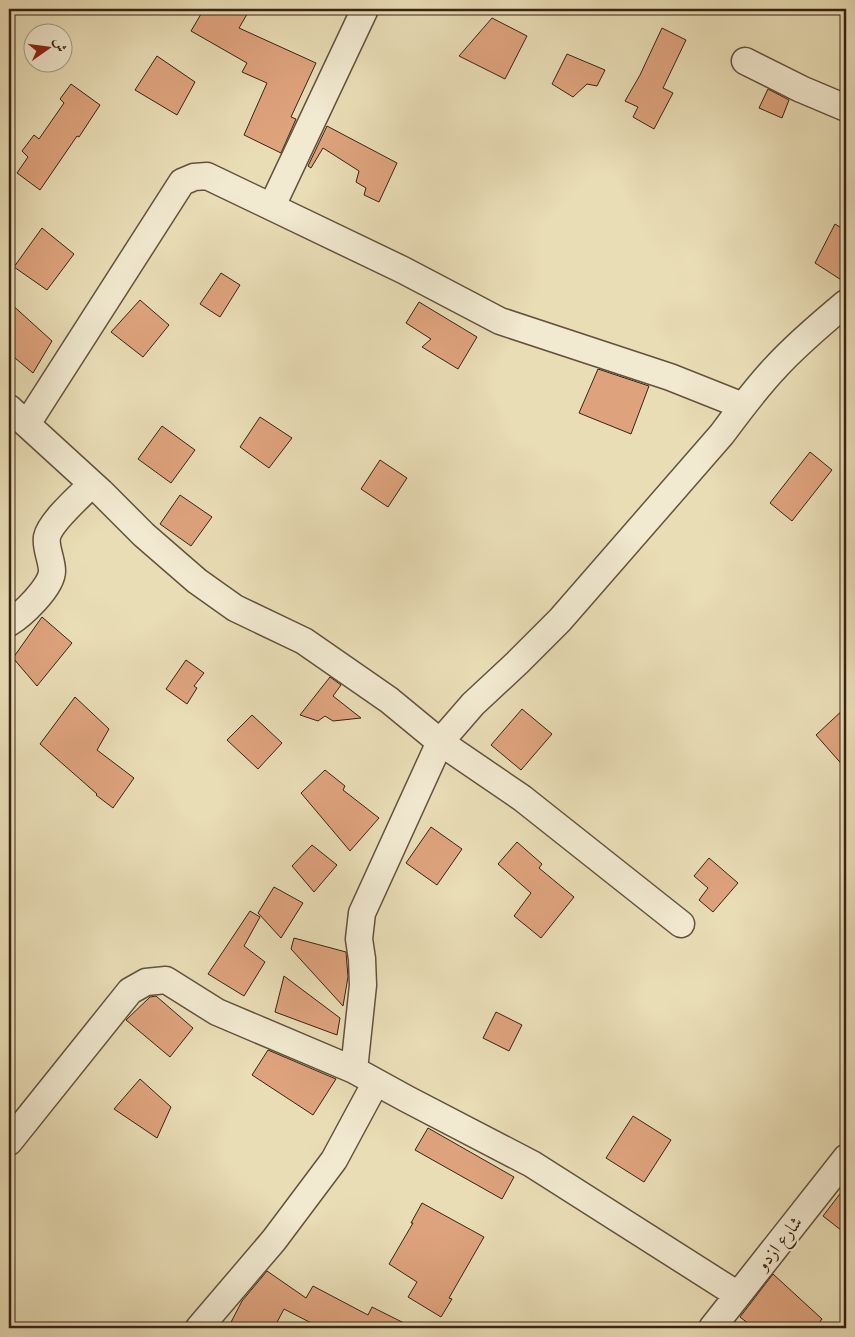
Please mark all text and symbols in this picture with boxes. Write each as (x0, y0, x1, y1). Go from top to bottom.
north arrow (22, 22, 72, 72)
text: ش (50, 36, 71, 54)
street label: شارع ازدو (750, 1212, 810, 1278)

